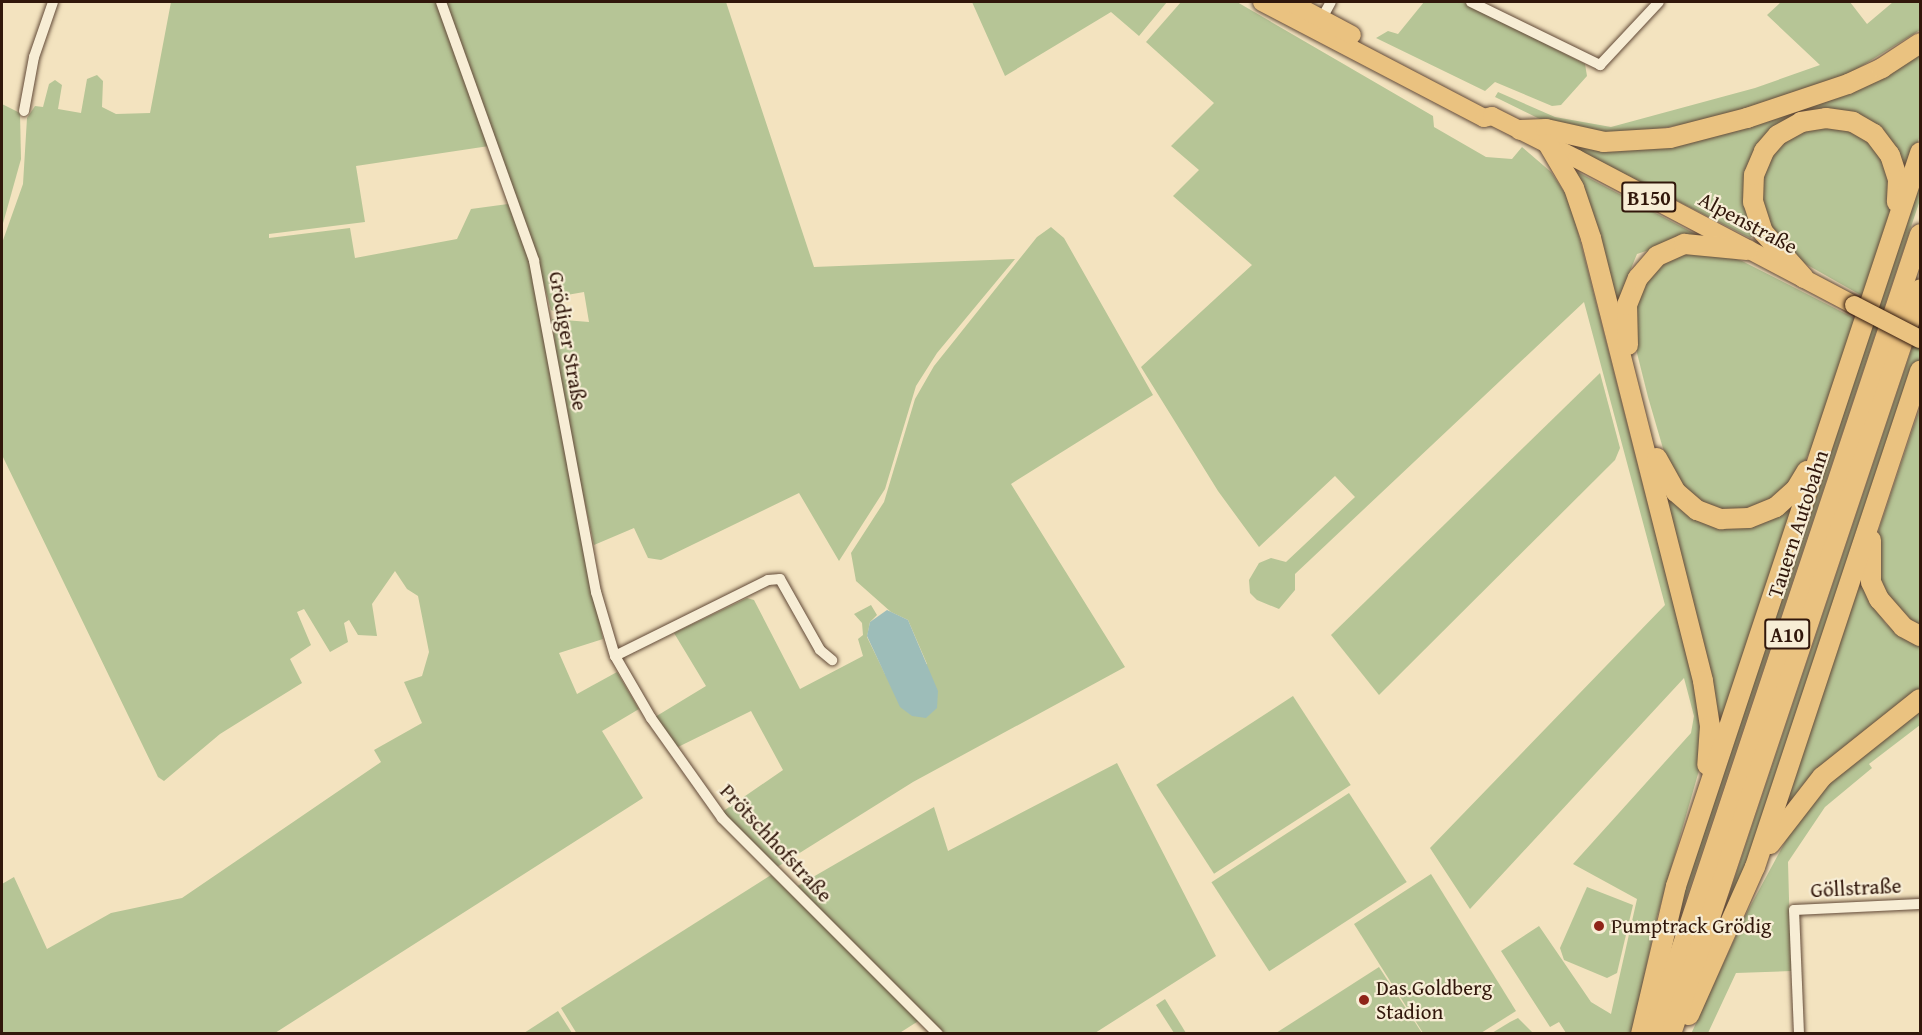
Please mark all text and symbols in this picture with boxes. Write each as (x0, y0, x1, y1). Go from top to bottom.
road number: B150 (1620, 180, 1678, 214)
street label: Alpenstraße (1694, 187, 1802, 259)
street label: Grödiger Straße (543, 270, 593, 412)
street label: Tauern Autobahn (1762, 447, 1834, 601)
road number: A10 (1763, 617, 1811, 651)
street label: Prötschhofstraße (715, 779, 837, 907)
street label: Göllstraße (1810, 873, 1902, 903)
place label: Pumptrack Grödig (1611, 913, 1772, 939)
marker: Pumptrack Grödig (1592, 919, 1606, 933)
place label: Das.Goldberg Stadion (1376, 975, 1492, 1025)
marker: Das.Goldberg Stadion (1357, 993, 1371, 1007)

